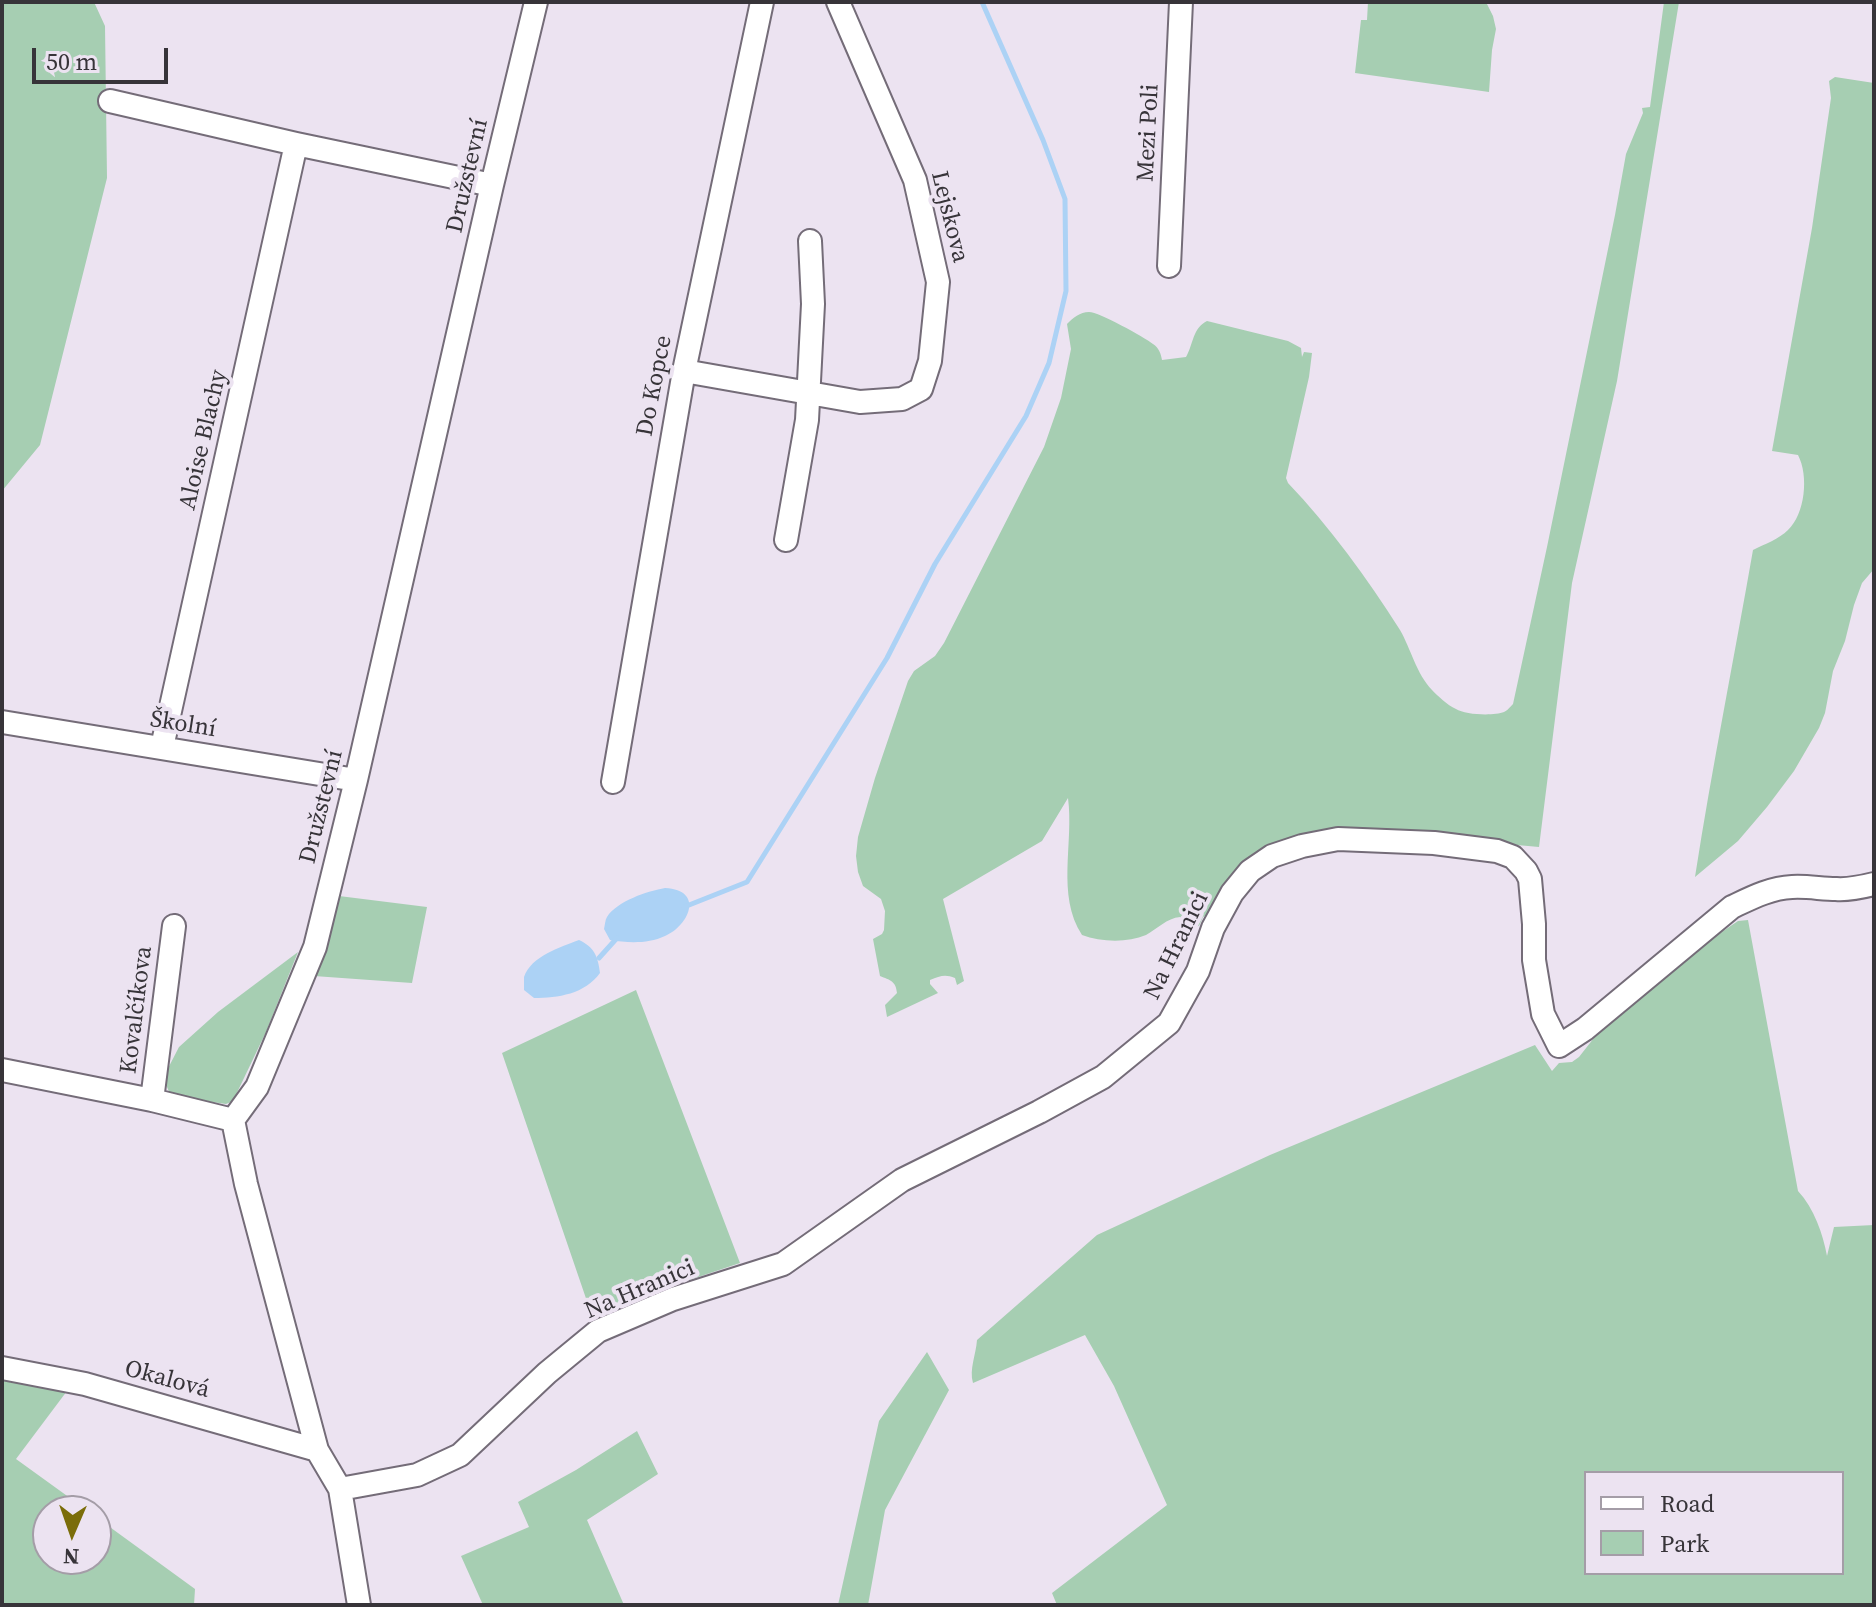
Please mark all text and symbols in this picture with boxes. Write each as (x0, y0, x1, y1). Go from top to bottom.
scale bar (36, 32, 172, 82)
text: 50 m (46, 45, 97, 78)
street label: Mezi Poli (1132, 83, 1166, 183)
street label: Družstevní (441, 116, 495, 236)
street label: Lejskova (924, 168, 974, 266)
street label: Do Kopce (631, 333, 679, 439)
street label: Aloise Blachy (174, 367, 234, 513)
street label: Školní (148, 706, 218, 744)
street label: Družstevní (294, 747, 350, 867)
street label: Na Hranici (1138, 887, 1216, 1005)
street label: Kovalčíkova (115, 944, 159, 1076)
street label: Na Hranici (581, 1254, 699, 1326)
street label: Okalová (121, 1355, 213, 1405)
legend (1584, 1471, 1844, 1575)
text: Road (1660, 1487, 1714, 1520)
north arrow (32, 1495, 112, 1575)
text: Park (1660, 1527, 1709, 1560)
text: N (63, 1542, 80, 1572)

